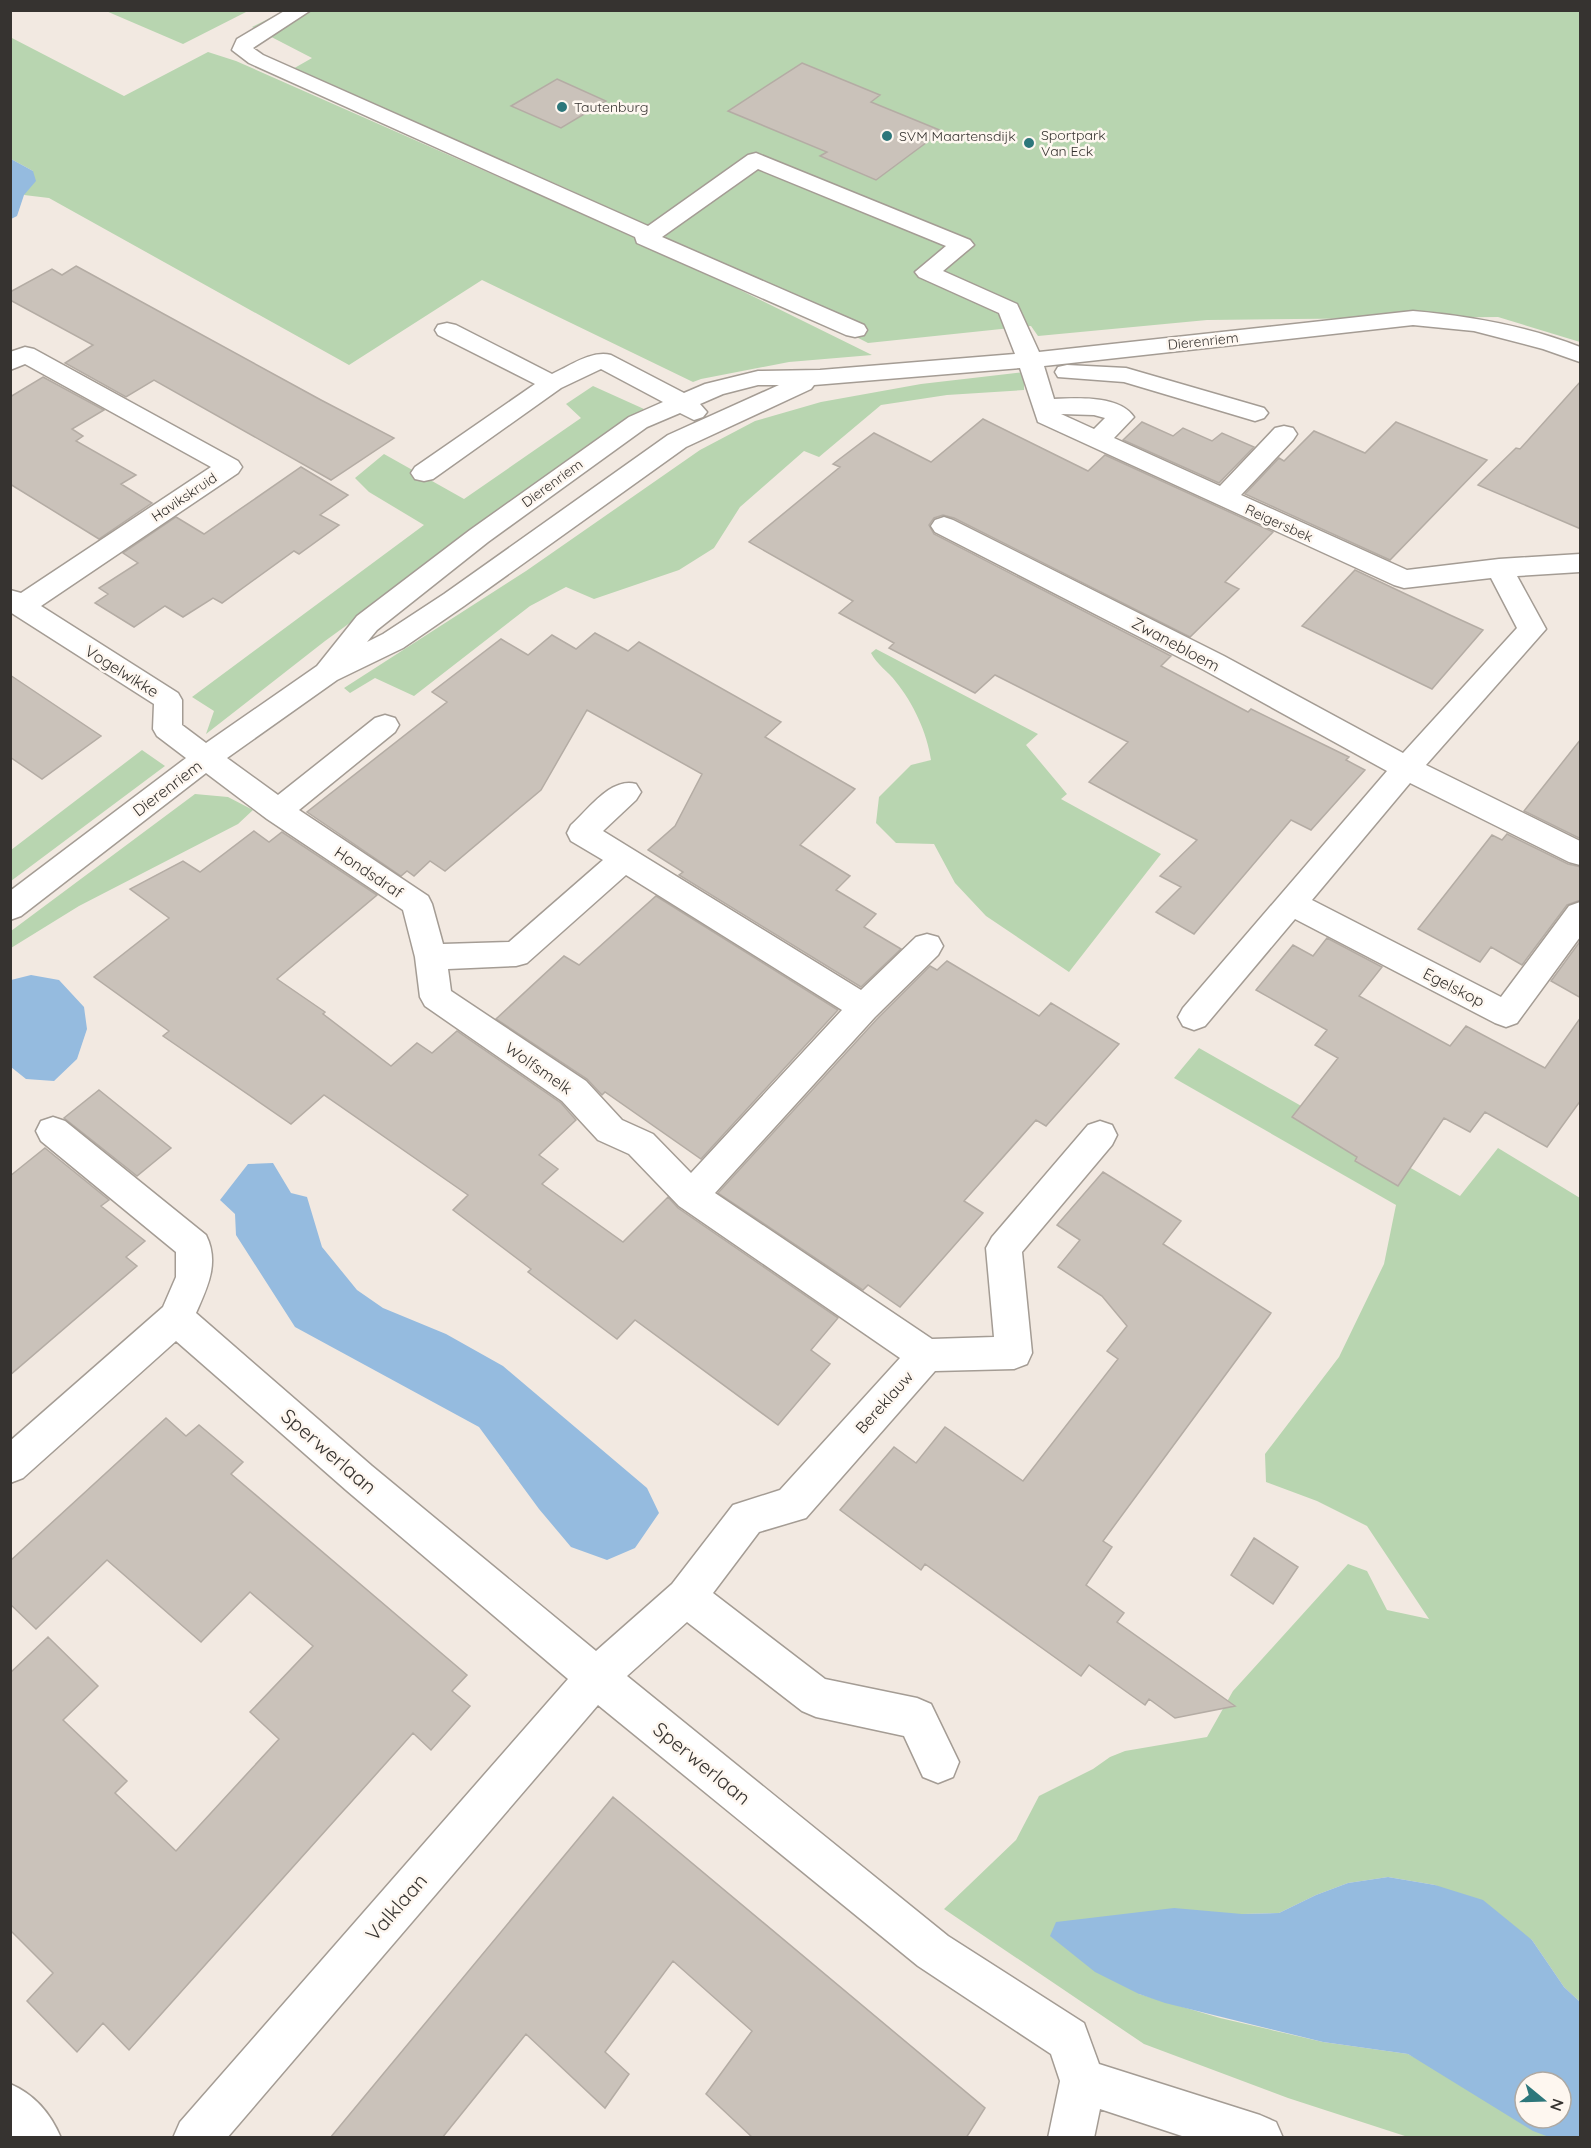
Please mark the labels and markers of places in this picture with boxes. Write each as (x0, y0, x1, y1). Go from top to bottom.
place label: Tautenburg (574, 98, 648, 116)
marker: Tautenburg (555, 100, 569, 114)
place label: Sportpark Van Eck (1041, 126, 1106, 160)
place label: SVM Maartensdijk (899, 127, 1016, 145)
marker: SVM Maartensdijk (880, 129, 894, 143)
marker: Sportpark Van Eck (1022, 136, 1036, 150)

